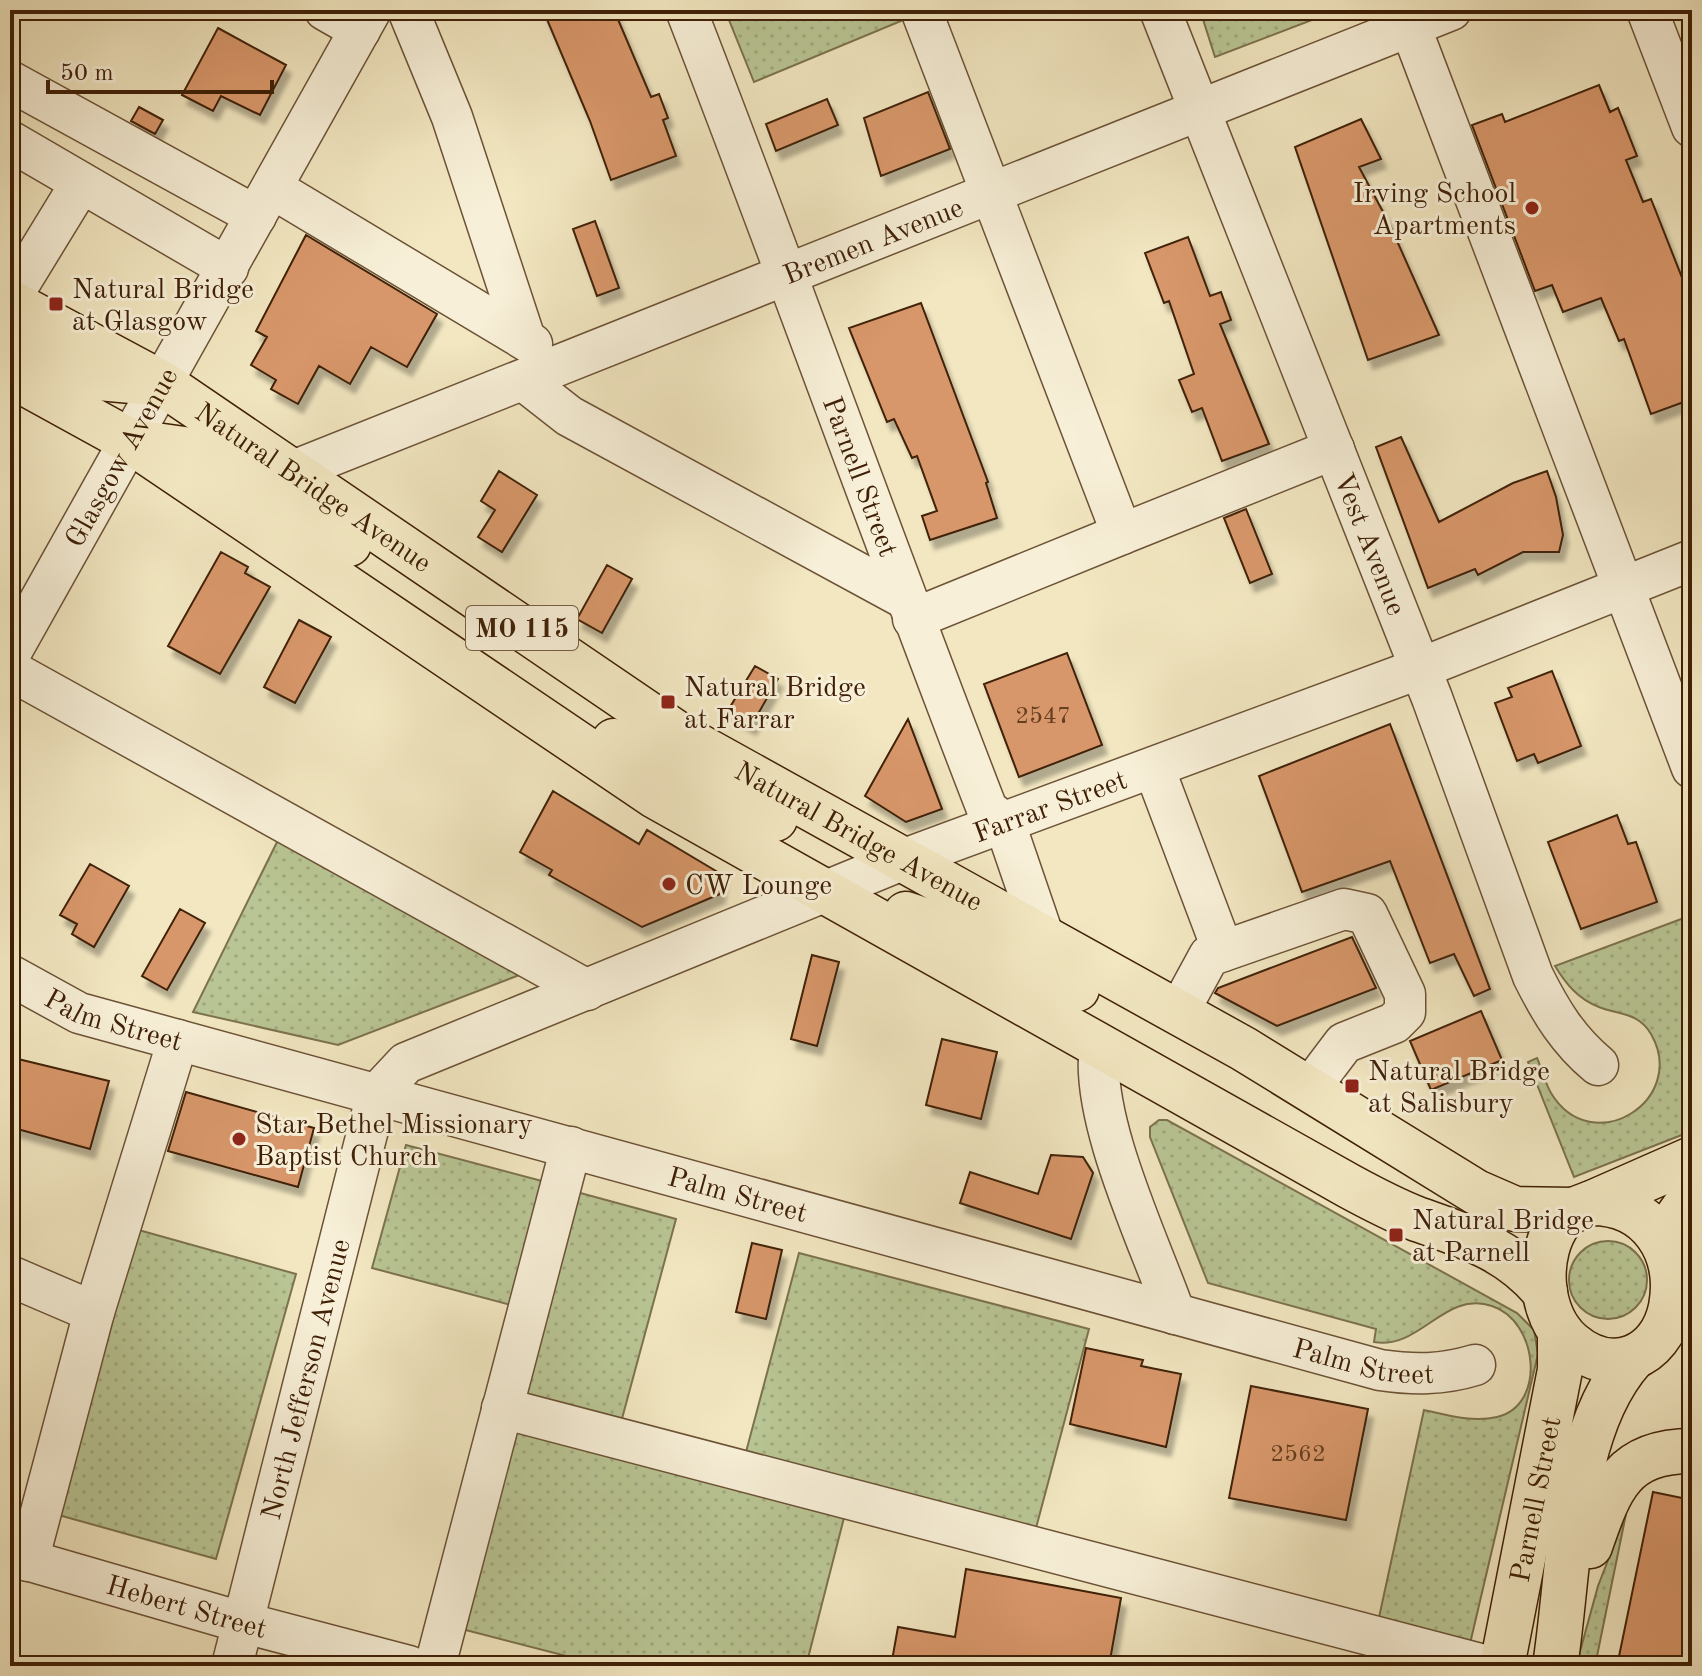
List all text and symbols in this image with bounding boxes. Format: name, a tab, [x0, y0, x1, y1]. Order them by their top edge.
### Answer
scale bar	[48, 44, 272, 94]
text: 50 m	[60, 62, 114, 86]
place label: Irving School Apartments	[1353, 181, 1516, 241]
street label: Bremen Avenue	[780, 195, 968, 291]
marker: Irving School Apartments	[1523, 199, 1541, 217]
place label: Natural Bridge at Glasgow	[72, 277, 254, 337]
marker: Natural Bridge at Glasgow	[47, 295, 65, 313]
street label: Glasgow Avenue	[62, 364, 184, 553]
street label: Parnell Street	[816, 393, 901, 561]
street label: Natural Bridge Avenue	[189, 399, 435, 579]
street label: Vest Avenue	[1328, 470, 1409, 620]
road number: MO 115	[466, 606, 578, 650]
place label: Natural Bridge at Farrar	[684, 675, 866, 735]
marker: Natural Bridge at Farrar	[659, 693, 677, 711]
house number: 2547	[1015, 705, 1071, 729]
street label: Natural Bridge Avenue	[729, 758, 986, 918]
street label: Farrar Street	[970, 767, 1131, 849]
place label: CW Lounge	[685, 873, 832, 901]
marker: CW Lounge	[660, 875, 678, 893]
street label: Palm Street	[39, 986, 185, 1058]
place label: Natural Bridge at Salisbury	[1368, 1059, 1550, 1119]
marker: Natural Bridge at Salisbury	[1343, 1077, 1361, 1095]
place label: Star Bethel Missionary Baptist Church	[255, 1112, 533, 1172]
marker: Star Bethel Missionary Baptist Church	[230, 1130, 248, 1148]
street label: Palm Street	[664, 1164, 810, 1229]
place label: Natural Bridge at Parnell	[1412, 1208, 1594, 1268]
marker: Natural Bridge at Parnell	[1387, 1226, 1405, 1244]
street label: North Jefferson Avenue	[259, 1236, 357, 1523]
street label: Palm Street	[1289, 1336, 1435, 1390]
street label: Parnell Street	[1508, 1414, 1568, 1585]
house number: 2562	[1270, 1443, 1326, 1467]
street label: Hebert Street	[102, 1573, 269, 1645]

